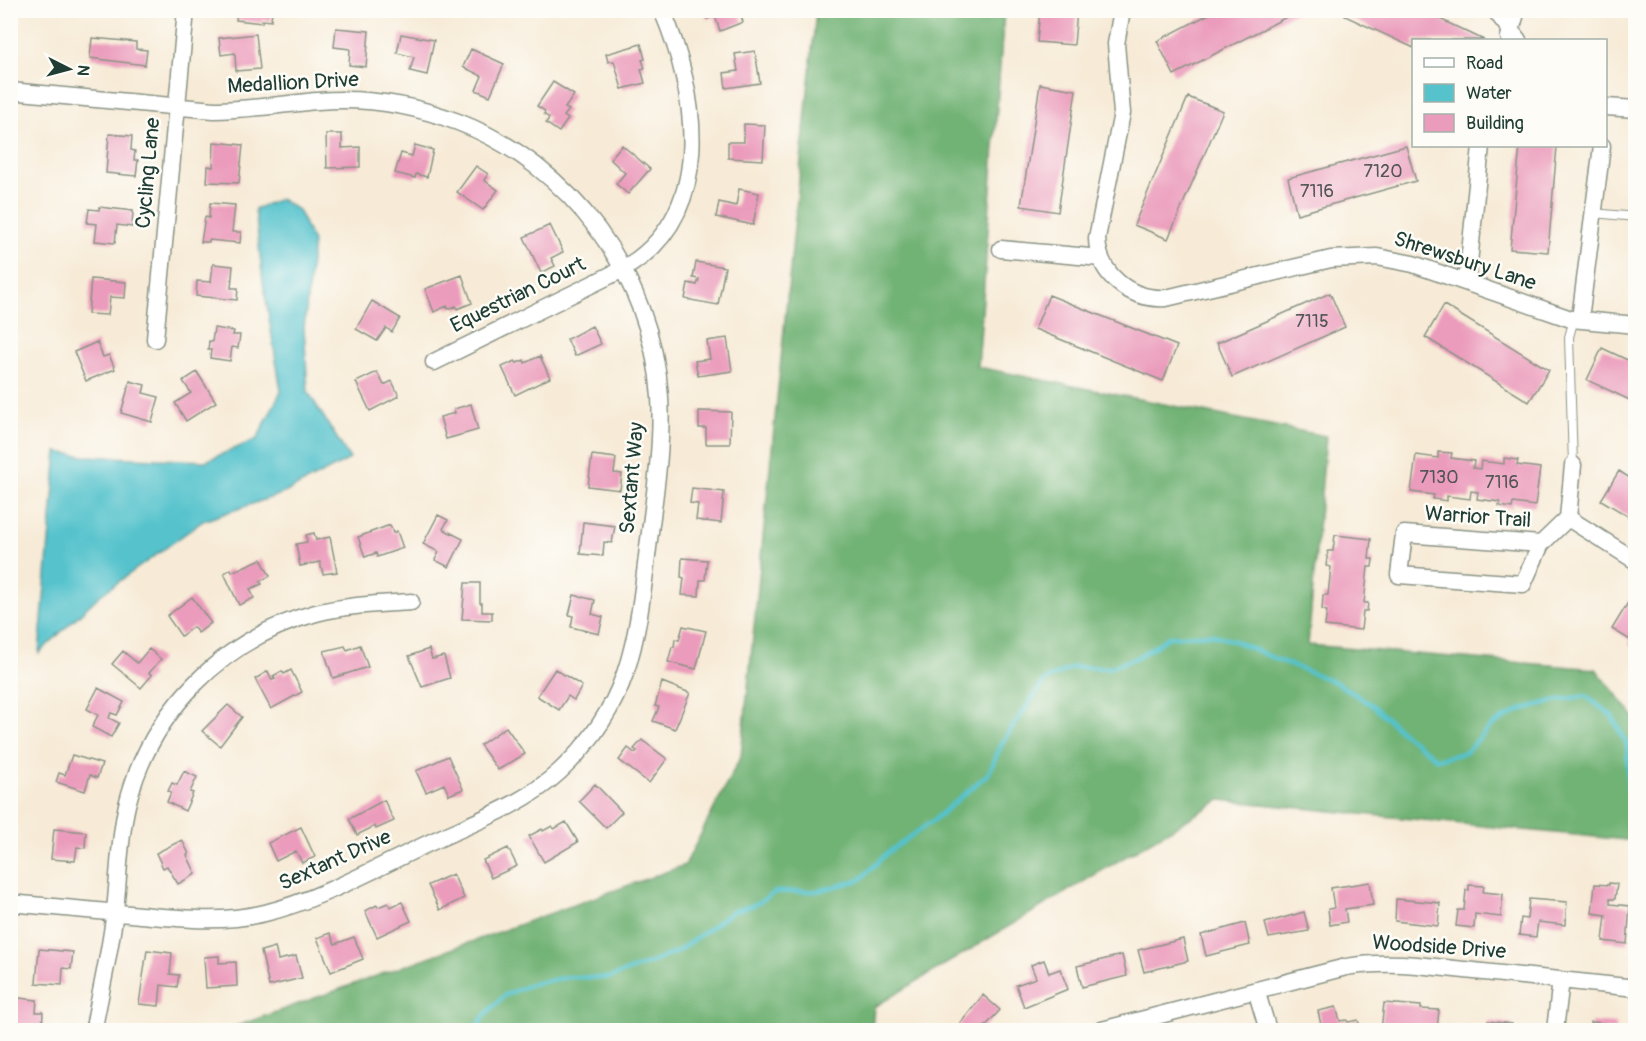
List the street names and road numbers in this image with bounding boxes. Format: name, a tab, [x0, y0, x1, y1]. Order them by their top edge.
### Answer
street label: Medallion Drive	[227, 66, 360, 100]
street label: Cycling Lane	[130, 116, 166, 230]
street label: Shrewsbury Lane	[1390, 225, 1540, 297]
street label: Equestrian Court	[446, 250, 590, 339]
street label: Sextant Way	[614, 421, 650, 535]
street label: Warrior Trail	[1424, 500, 1532, 534]
street label: Sextant Drive	[275, 823, 396, 897]
street label: Woodside Drive	[1371, 929, 1508, 965]

